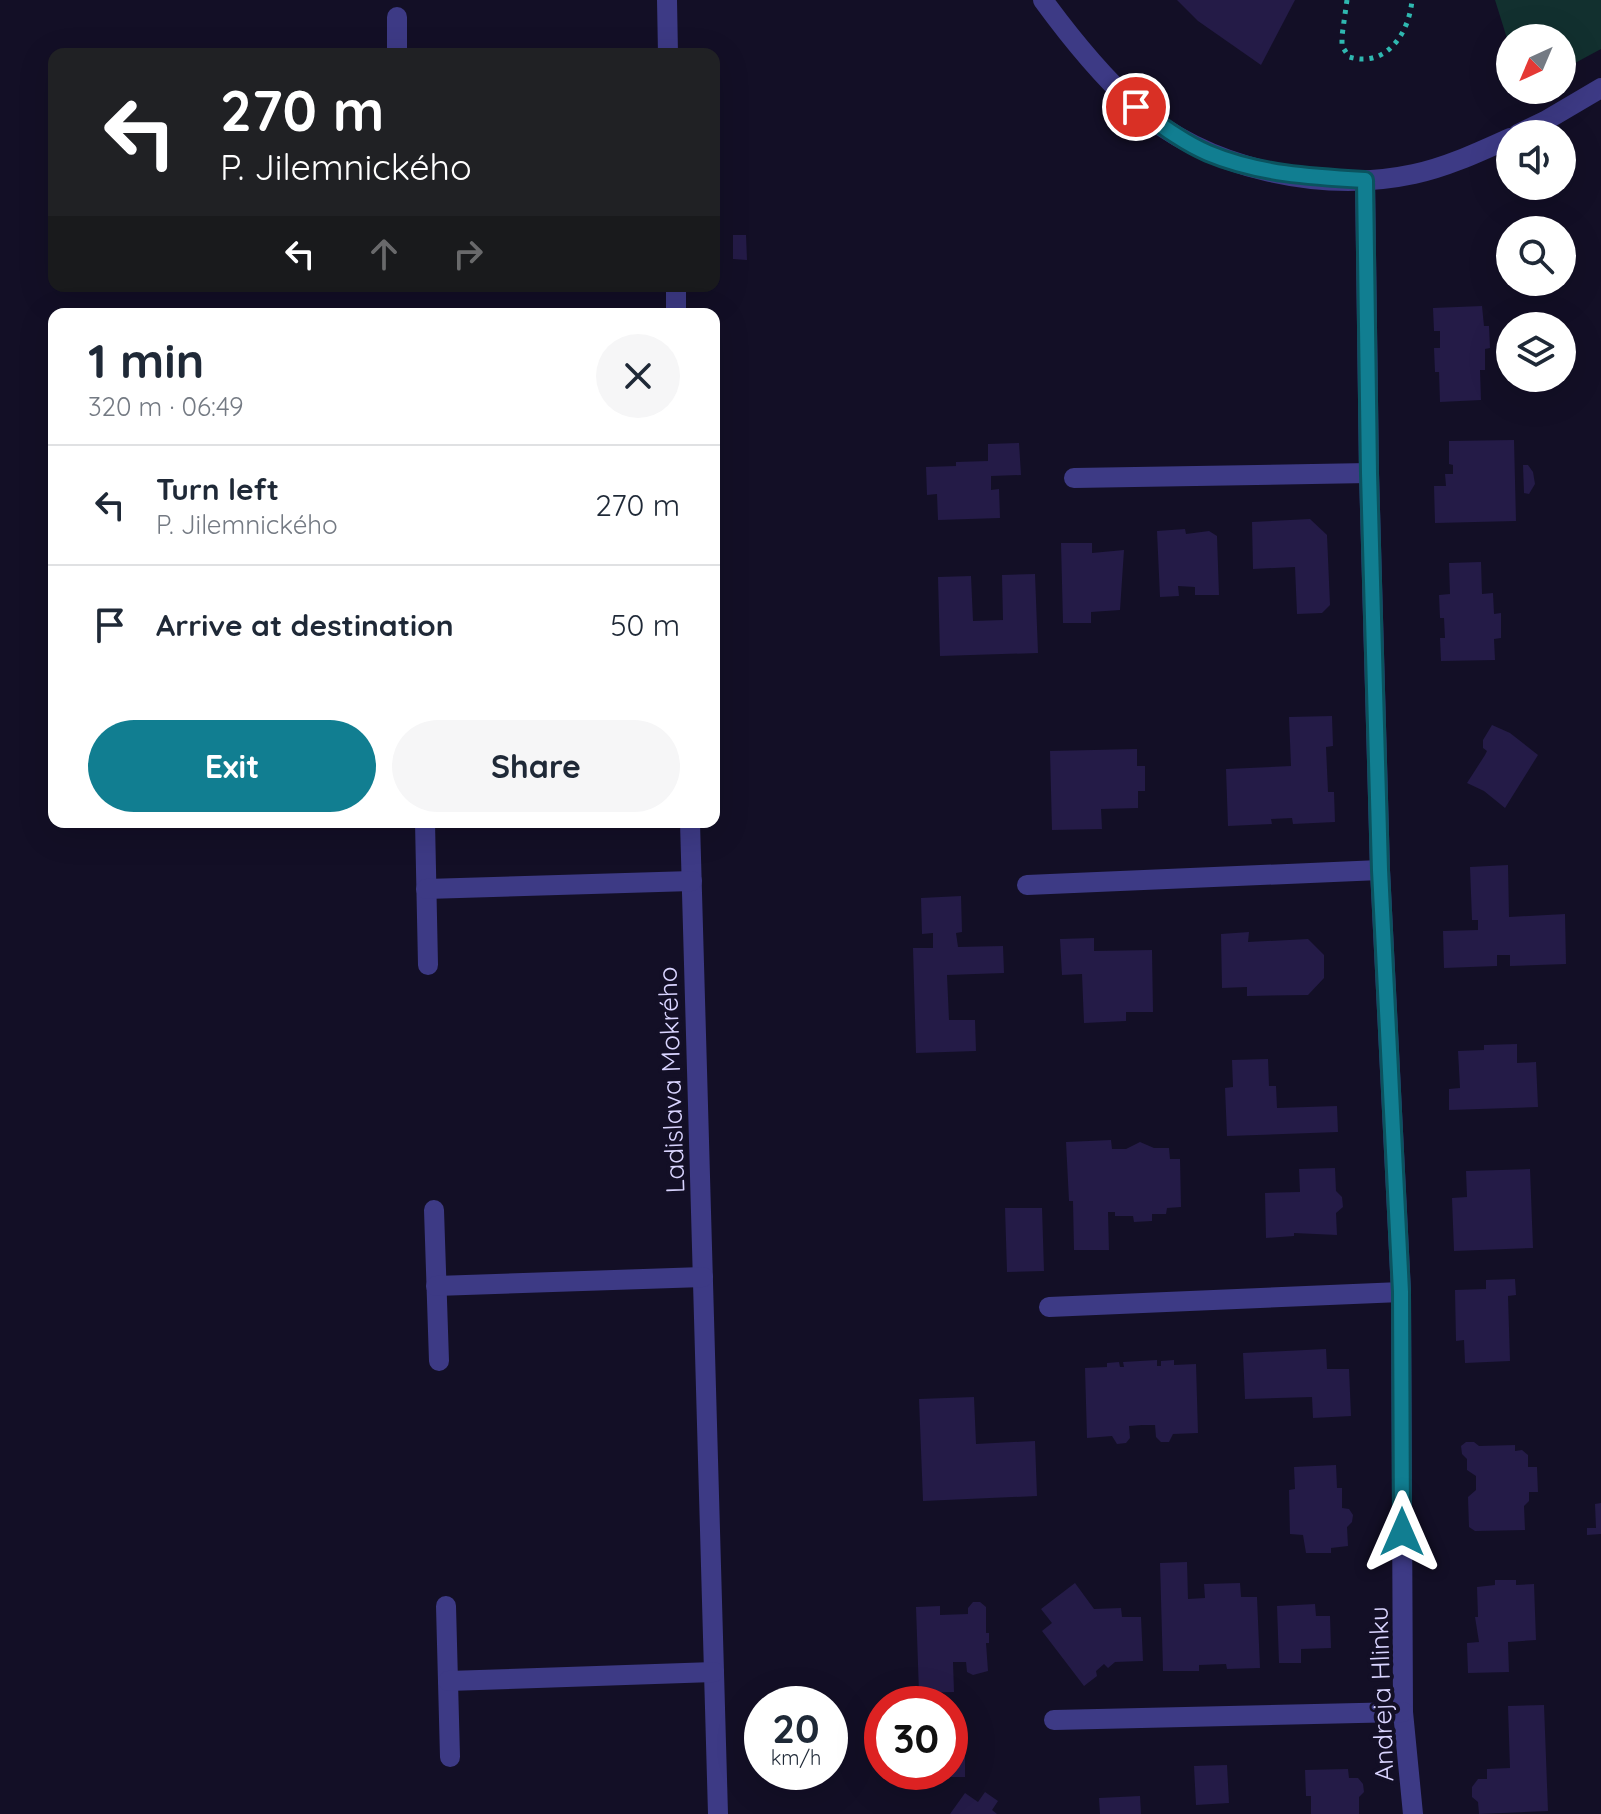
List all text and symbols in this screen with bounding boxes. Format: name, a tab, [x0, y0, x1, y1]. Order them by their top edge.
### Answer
north arrow	[1496, 24, 1576, 104]
map controls	[1496, 24, 1576, 392]
pin	[1102, 73, 1170, 141]
text: 270 m	[220, 75, 384, 145]
icon: left	[88, 80, 192, 184]
icon: arrive	[1114, 85, 1158, 129]
button: sound	[1496, 120, 1576, 200]
text: P. Jilemnického	[220, 144, 472, 189]
button: search	[1496, 216, 1576, 296]
icon: left	[278, 232, 322, 276]
icon: ahead	[362, 232, 406, 276]
icon: right	[446, 232, 490, 276]
button: layers	[1496, 312, 1576, 392]
text: 1 min	[88, 330, 204, 390]
button: close	[596, 334, 680, 418]
text: 320 m · 06:49	[88, 390, 244, 423]
text: Turn left	[156, 470, 279, 508]
icon: left	[88, 483, 132, 527]
text: 270 m	[595, 486, 680, 524]
text: P. Jilemnického	[156, 508, 338, 541]
icon: arrive	[88, 603, 132, 647]
text: Arrive at destination	[156, 606, 454, 644]
text: 50 m	[610, 606, 680, 644]
button: Exit	[88, 720, 376, 812]
button: Share	[392, 720, 680, 812]
street label: Ladislava Mokrého	[651, 966, 691, 1194]
position arrow	[1360, 1490, 1444, 1574]
street label: Andreja Hlinku	[1361, 1606, 1401, 1782]
speed limit sign: 30	[864, 1686, 968, 1790]
text: 20	[772, 1703, 820, 1753]
text: km/h	[771, 1745, 821, 1770]

